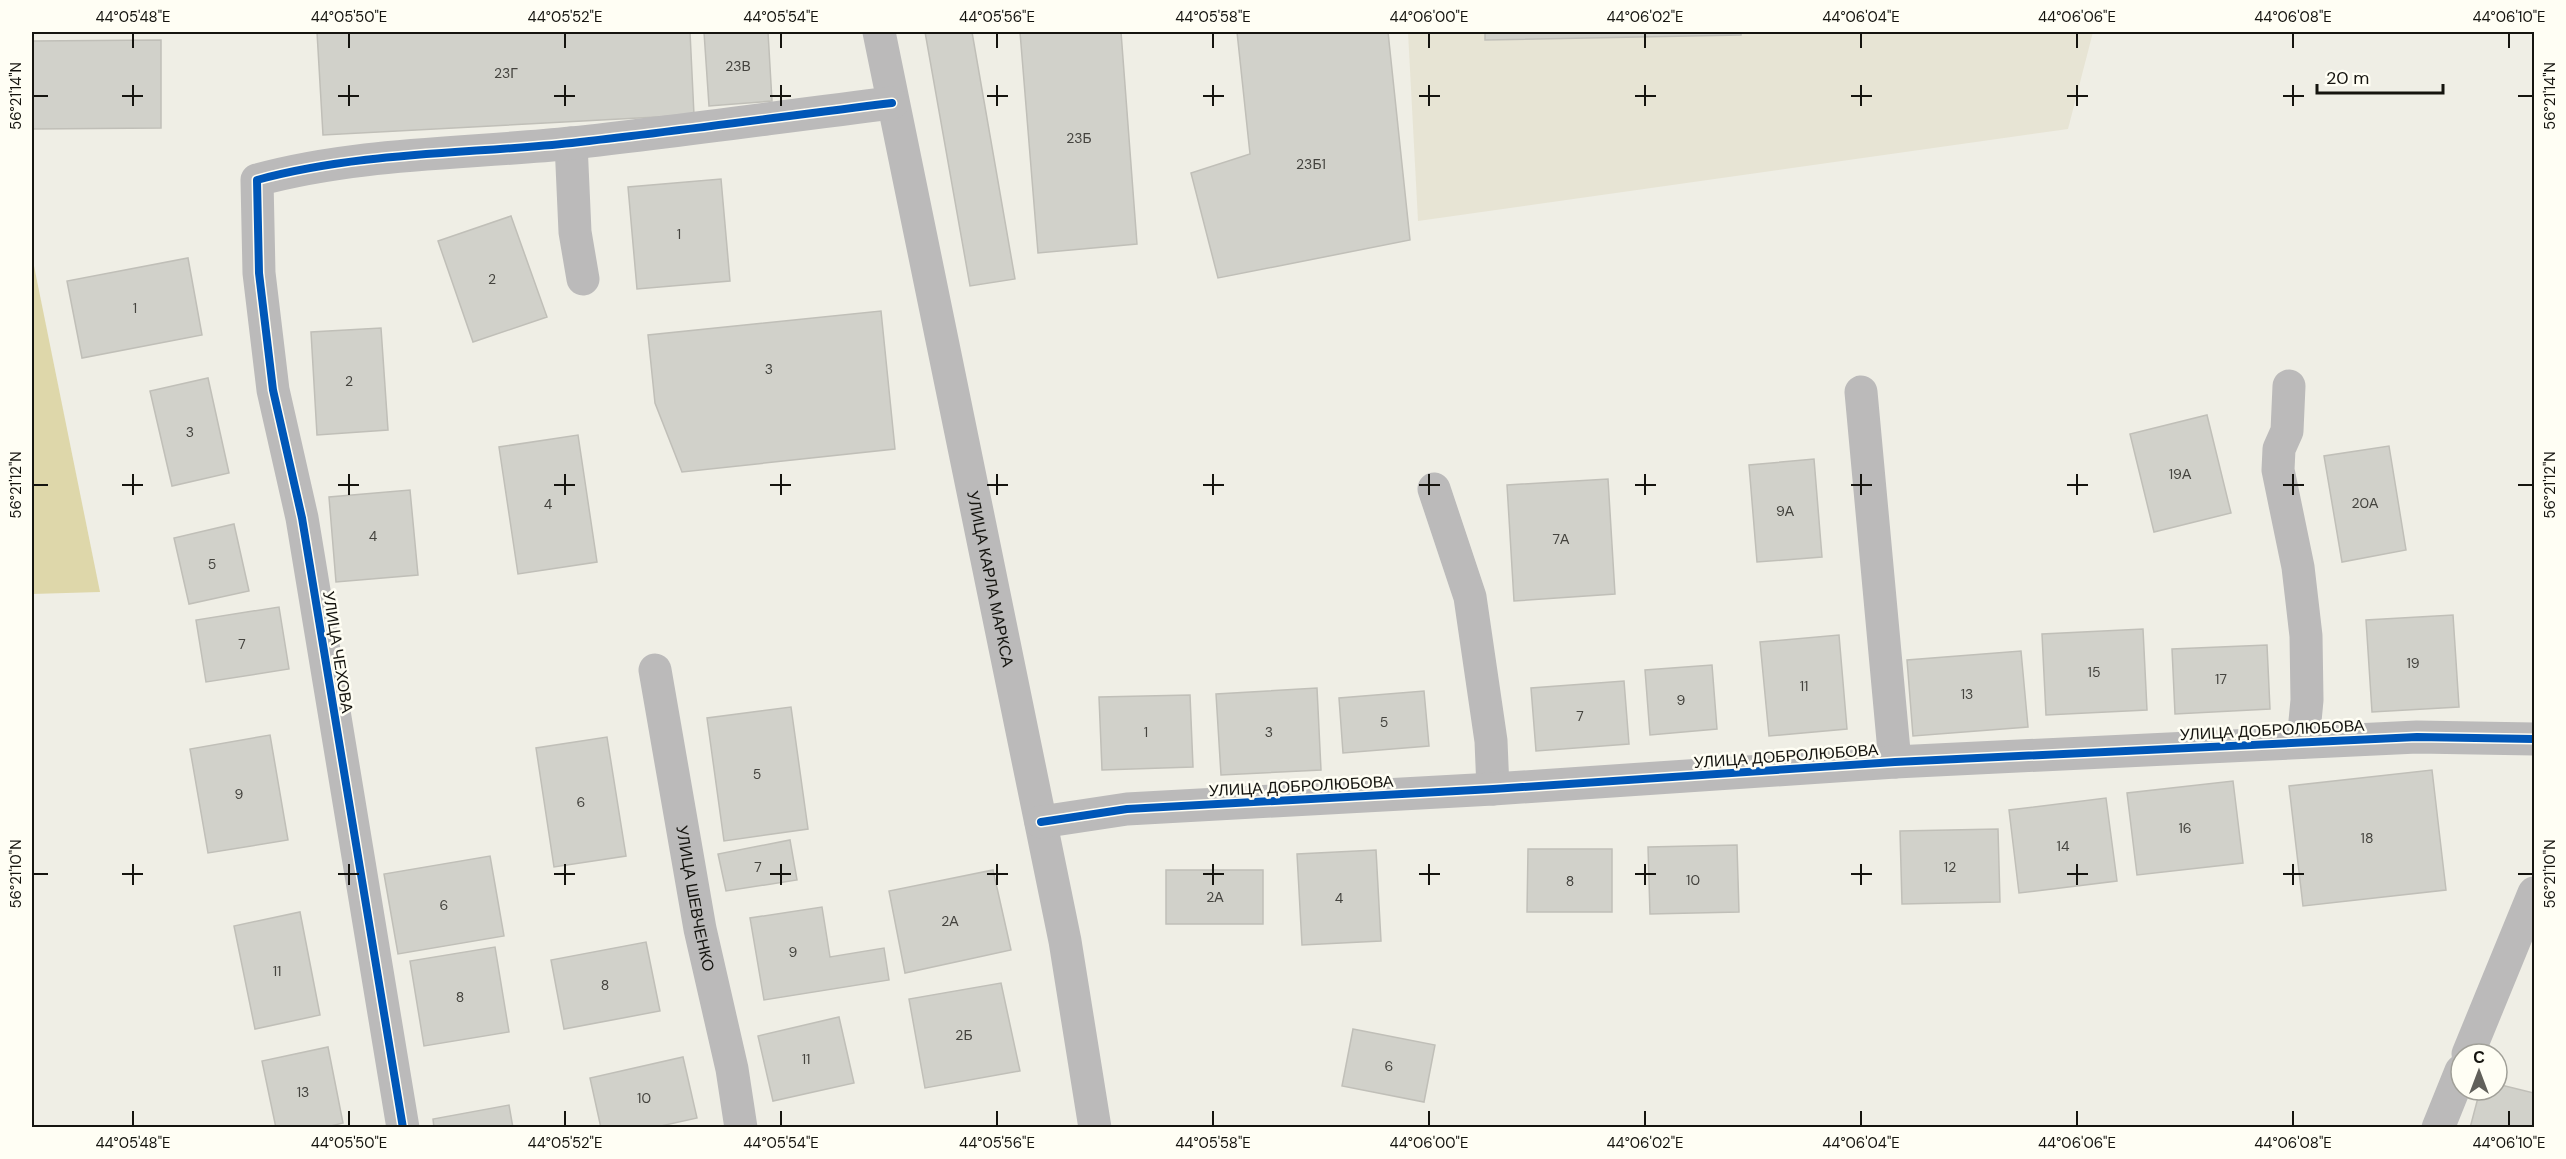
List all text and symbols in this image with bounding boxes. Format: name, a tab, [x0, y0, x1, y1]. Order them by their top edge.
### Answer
text: 44°05'48"E	[95, 7, 171, 27]
text: 44°05'50"E	[311, 7, 387, 27]
text: 44°05'52"E	[528, 7, 602, 27]
text: 44°05'54"E	[743, 7, 819, 27]
text: 44°05'56"E	[959, 7, 1035, 27]
text: 44°05'58"E	[1175, 7, 1251, 27]
text: 44°06'00"E	[1390, 7, 1468, 27]
text: 44°06'02"E	[1606, 7, 1684, 27]
text: 44°06'04"E	[1822, 7, 1900, 27]
text: 44°06'06"E	[2038, 7, 2116, 27]
text: 44°06'08"E	[2254, 7, 2332, 27]
text: 44°06'10"E	[2472, 7, 2546, 27]
house number: 23В	[725, 57, 751, 75]
scale bar	[2317, 57, 2443, 95]
text: 56°21'14"N	[6, 62, 26, 130]
text: 56°21'14"N	[2540, 62, 2560, 130]
house number: 23Г	[494, 64, 518, 82]
text: 20 m	[2326, 66, 2369, 90]
house number: 23Б	[1066, 129, 1092, 147]
house number: 23Б1	[1296, 155, 1326, 173]
house number: 1	[677, 225, 681, 243]
house number: 2	[488, 270, 496, 288]
house number: 1	[133, 299, 137, 317]
house number: 3	[765, 360, 773, 378]
house number: 2	[345, 372, 353, 390]
house number: 3	[186, 423, 194, 441]
text: 56°21'12"N	[6, 451, 26, 519]
text: 56°21'12"N	[2540, 451, 2560, 519]
house number: 19А	[2169, 465, 2192, 483]
street label: УЛИЦА КАРЛА МАРКСА	[963, 489, 1019, 669]
house number: 20А	[2352, 494, 2379, 512]
house number: 4	[544, 495, 553, 513]
house number: 9А	[1776, 502, 1795, 520]
house number: 4	[369, 527, 378, 545]
house number: 7А	[1553, 530, 1570, 548]
house number: 5	[208, 555, 216, 573]
street label: УЛИЦА ЧЕХОВА	[318, 590, 358, 715]
house number: 7	[238, 635, 246, 653]
house number: 19	[2406, 654, 2420, 672]
house number: 15	[2088, 663, 2100, 681]
house number: 17	[2215, 670, 2227, 688]
house number: 11	[1800, 677, 1808, 695]
house number: 13	[1961, 685, 1973, 703]
house number: 9	[1677, 691, 1686, 709]
house number: 7	[1576, 707, 1584, 725]
house number: 5	[1380, 713, 1388, 731]
street label: УЛИЦА ДОБРОЛЮБОВА	[2179, 715, 2365, 745]
house number: 1	[1144, 723, 1148, 741]
house number: 3	[1265, 723, 1273, 741]
street label: УЛИЦА ДОБРОЛЮБОВА	[1693, 739, 1879, 773]
house number: 5	[753, 765, 761, 783]
street label: УЛИЦА ДОБРОЛЮБОВА	[1208, 771, 1394, 801]
house number: 9	[235, 785, 244, 803]
house number: 6	[577, 793, 585, 811]
house number: 16	[2178, 819, 2192, 837]
street label: УЛИЦА ШЕВЧЕНКО	[672, 824, 720, 973]
house number: 18	[2361, 829, 2373, 847]
house number: 14	[2057, 837, 2070, 855]
text: 56°21'10"N	[6, 839, 26, 909]
text: 56°21'10"N	[2540, 839, 2560, 909]
house number: 7	[754, 858, 762, 876]
house number: 12	[1944, 858, 1956, 876]
house number: 10	[1686, 871, 1700, 889]
house number: 8	[1566, 872, 1574, 890]
house number: 2А	[1206, 888, 1224, 906]
house number: 4	[1335, 889, 1344, 907]
house number: 6	[440, 896, 448, 914]
house number: 2А	[941, 912, 959, 930]
house number: 9	[789, 943, 798, 961]
house number: 11	[273, 962, 281, 980]
house number: 8	[601, 976, 609, 994]
house number: 8	[456, 988, 464, 1006]
house number: 2Б	[955, 1026, 973, 1044]
north arrow	[2449, 1042, 2509, 1102]
text: С	[2473, 1047, 2485, 1068]
house number: 11	[802, 1050, 810, 1068]
house number: 6	[1385, 1057, 1393, 1075]
house number: 13	[297, 1083, 309, 1101]
house number: 10	[637, 1089, 651, 1107]
text: 44°05'48"E	[95, 1133, 171, 1153]
text: 44°05'50"E	[311, 1133, 387, 1153]
text: 44°05'52"E	[528, 1133, 602, 1153]
text: 44°05'54"E	[743, 1133, 819, 1153]
text: 44°05'56"E	[959, 1133, 1035, 1153]
text: 44°05'58"E	[1175, 1133, 1251, 1153]
text: 44°06'00"E	[1390, 1133, 1468, 1153]
text: 44°06'02"E	[1606, 1133, 1684, 1153]
text: 44°06'04"E	[1822, 1133, 1900, 1153]
text: 44°06'06"E	[2038, 1133, 2116, 1153]
text: 44°06'08"E	[2254, 1133, 2332, 1153]
text: 44°06'10"E	[2472, 1133, 2546, 1153]

